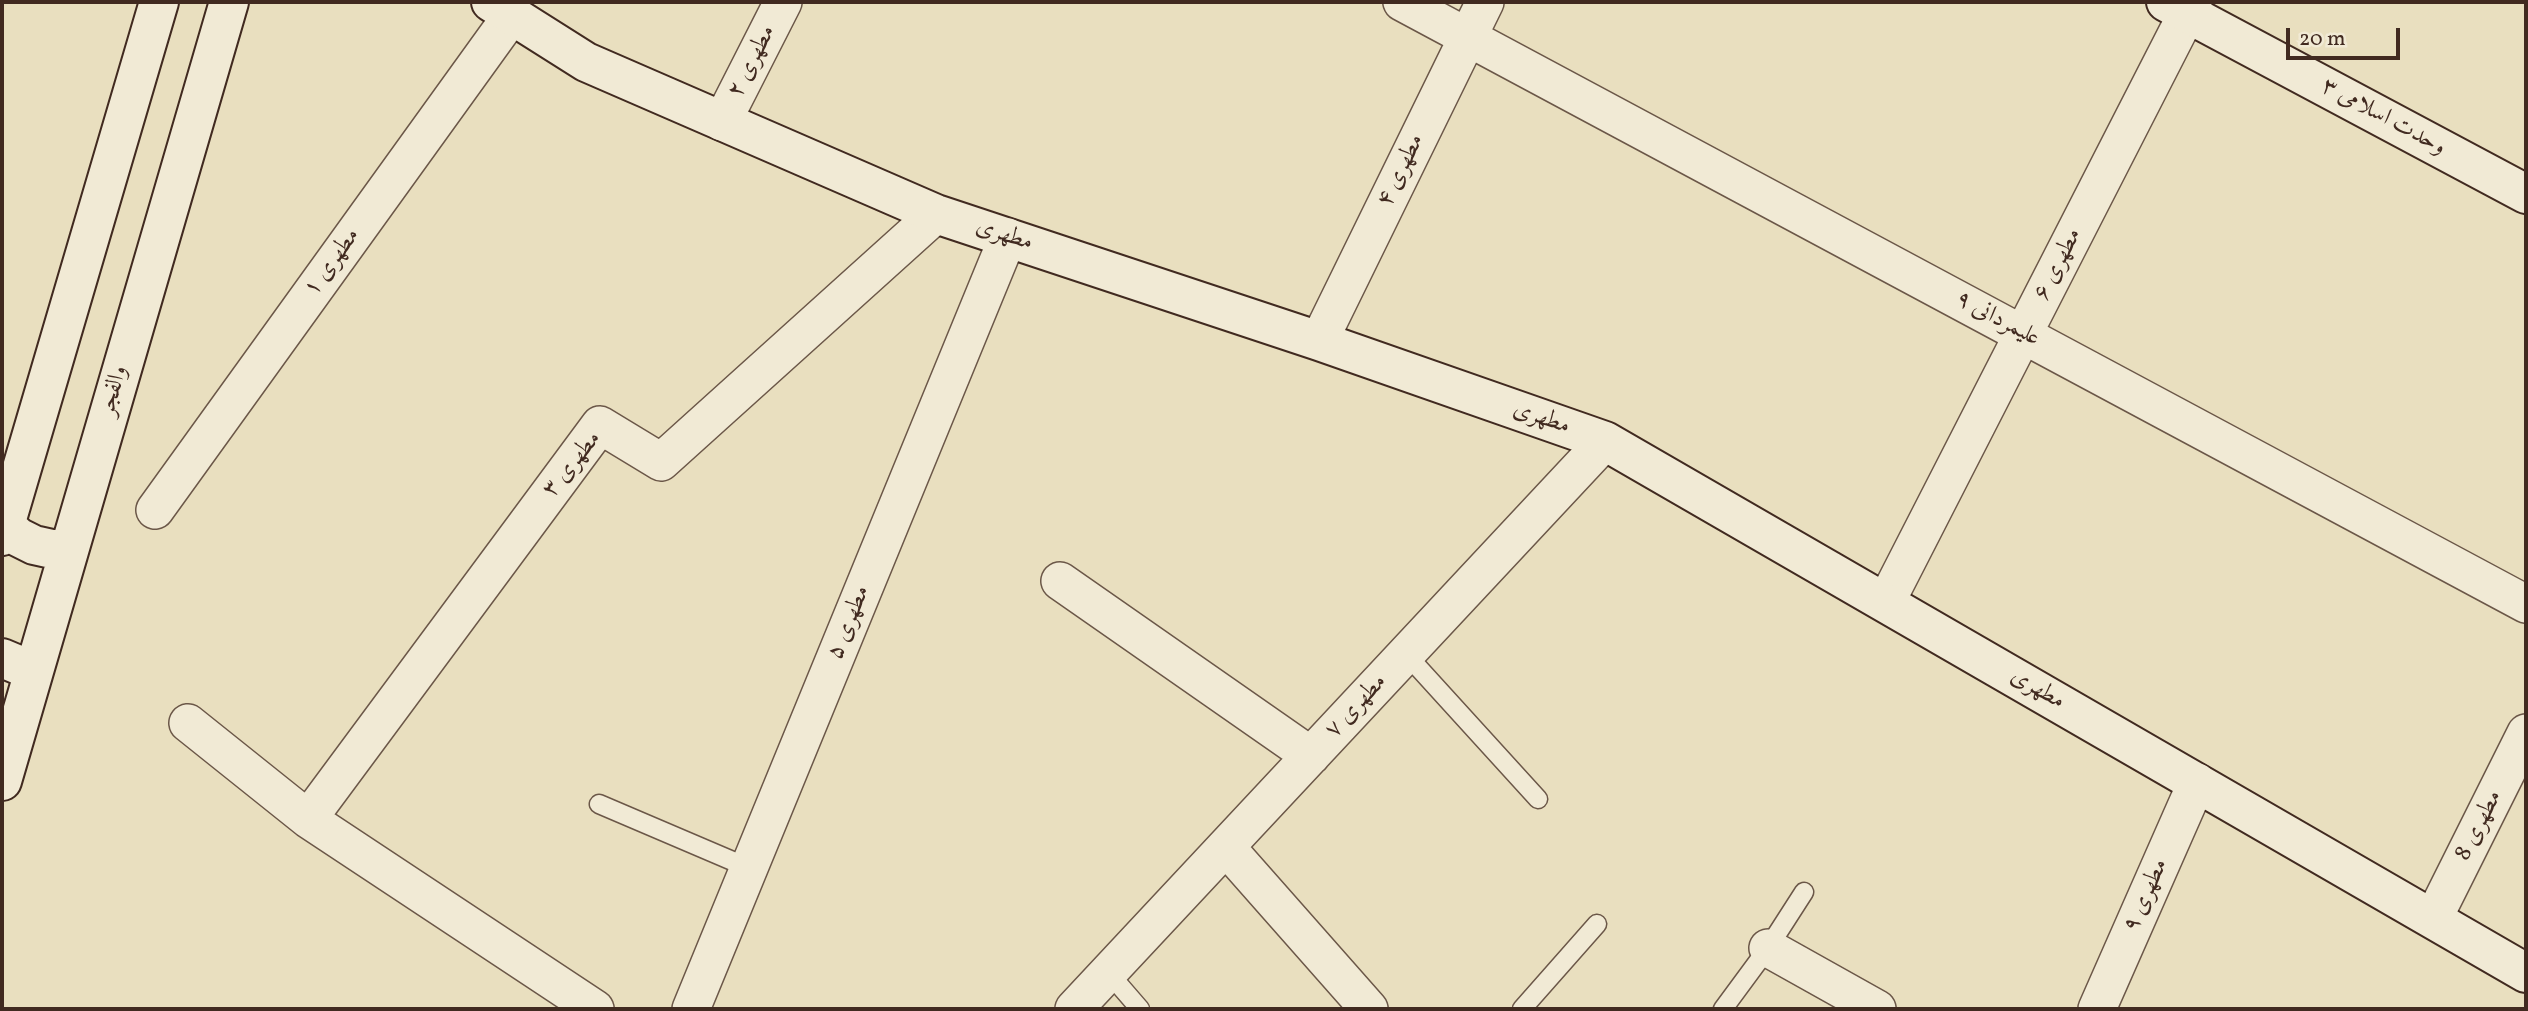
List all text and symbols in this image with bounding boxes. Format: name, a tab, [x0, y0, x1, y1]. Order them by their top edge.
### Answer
scale bar	[2290, 14, 2404, 58]
street label: مطهری ۲	[723, 21, 783, 103]
text: 20 m	[2299, 25, 2345, 54]
street label: وحدت اسلامی ۳	[2316, 73, 2450, 163]
street label: مطهری ۴	[1372, 130, 1432, 212]
street label: مطهری	[972, 213, 1036, 259]
street label: مطهری ۱	[299, 223, 367, 303]
street label: مطهری ۶	[2029, 224, 2089, 306]
street label: علیمردانی ۹	[1950, 286, 2044, 354]
street label: والفجر	[94, 363, 136, 419]
street label: مطهری	[1509, 396, 1573, 442]
street label: مطهری ۳	[537, 426, 609, 504]
street label: مطهری ۵	[822, 582, 878, 664]
street label: مطهری	[2004, 663, 2070, 717]
street label: مطهری ۷	[1320, 669, 1394, 745]
street label: مطهری 8	[2450, 786, 2510, 866]
street label: مطهری ۹	[2118, 855, 2176, 937]

